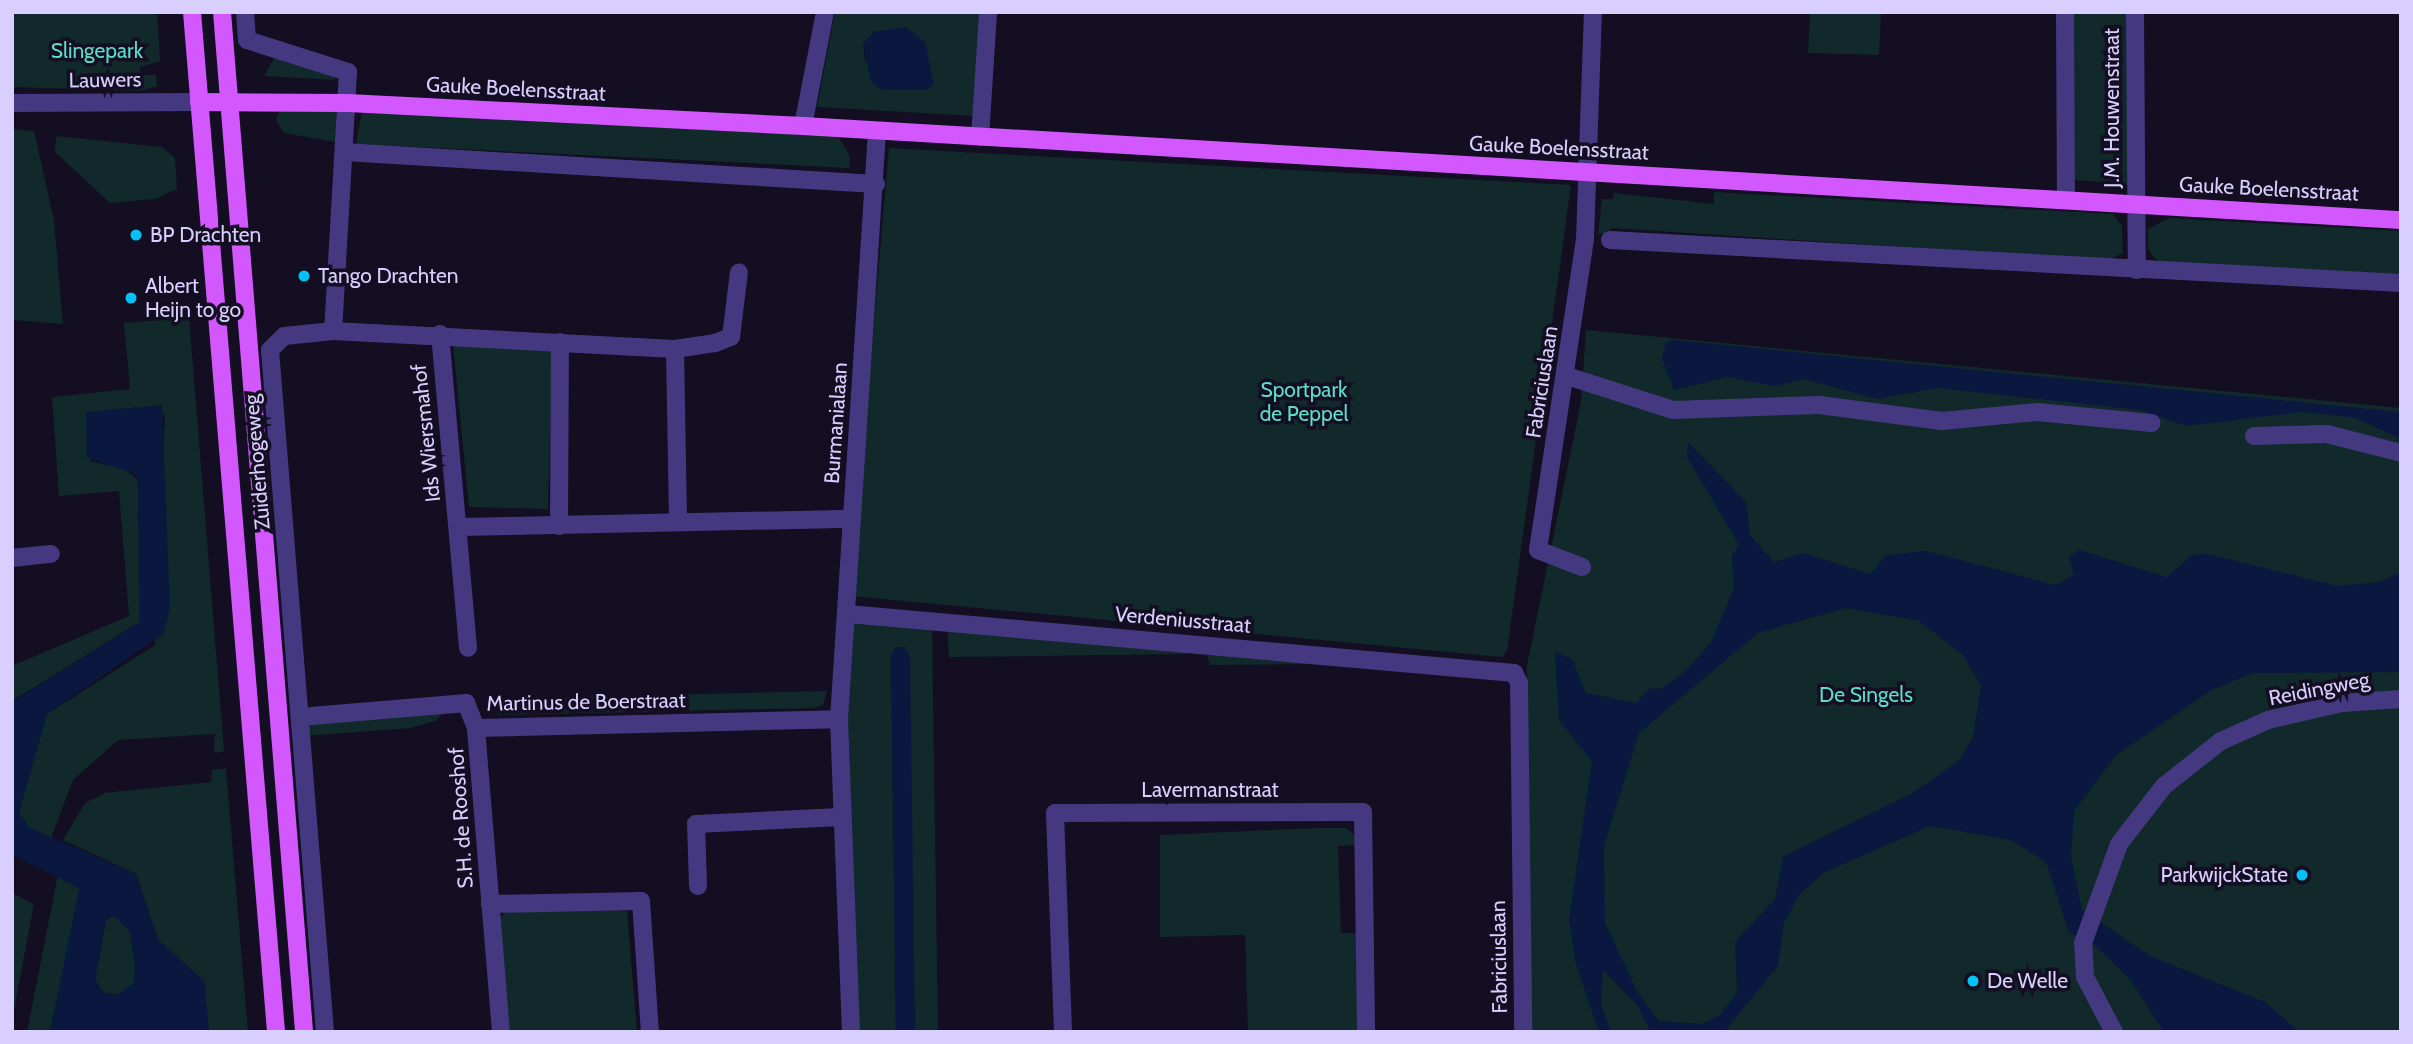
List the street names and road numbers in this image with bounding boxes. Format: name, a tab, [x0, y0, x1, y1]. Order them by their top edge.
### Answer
street label: J.M. Houwenstraat	[2099, 28, 2125, 188]
street label: Lauwers	[68, 67, 142, 93]
street label: Gauke Boelensstraat	[426, 72, 606, 106]
street label: Gauke Boelensstraat	[1469, 131, 1649, 165]
street label: Gauke Boelensstraat	[2179, 172, 2359, 206]
street label: Fabriciuslaan	[1521, 324, 1563, 440]
street label: Burmanialaan	[819, 361, 853, 485]
street label: Ids Wiersmahof	[406, 363, 446, 503]
street label: Zuiderhogeweg	[239, 393, 275, 531]
street label: Verdeniusstraat	[1114, 602, 1252, 638]
street label: Reidingweg	[2266, 667, 2372, 711]
street label: Martinus de Boerstraat	[486, 688, 686, 716]
street label: S.H. de Rooshof	[443, 747, 479, 889]
street label: Lavermanstraat	[1141, 777, 1279, 803]
street label: Fabriciuslaan	[1485, 900, 1513, 1014]

